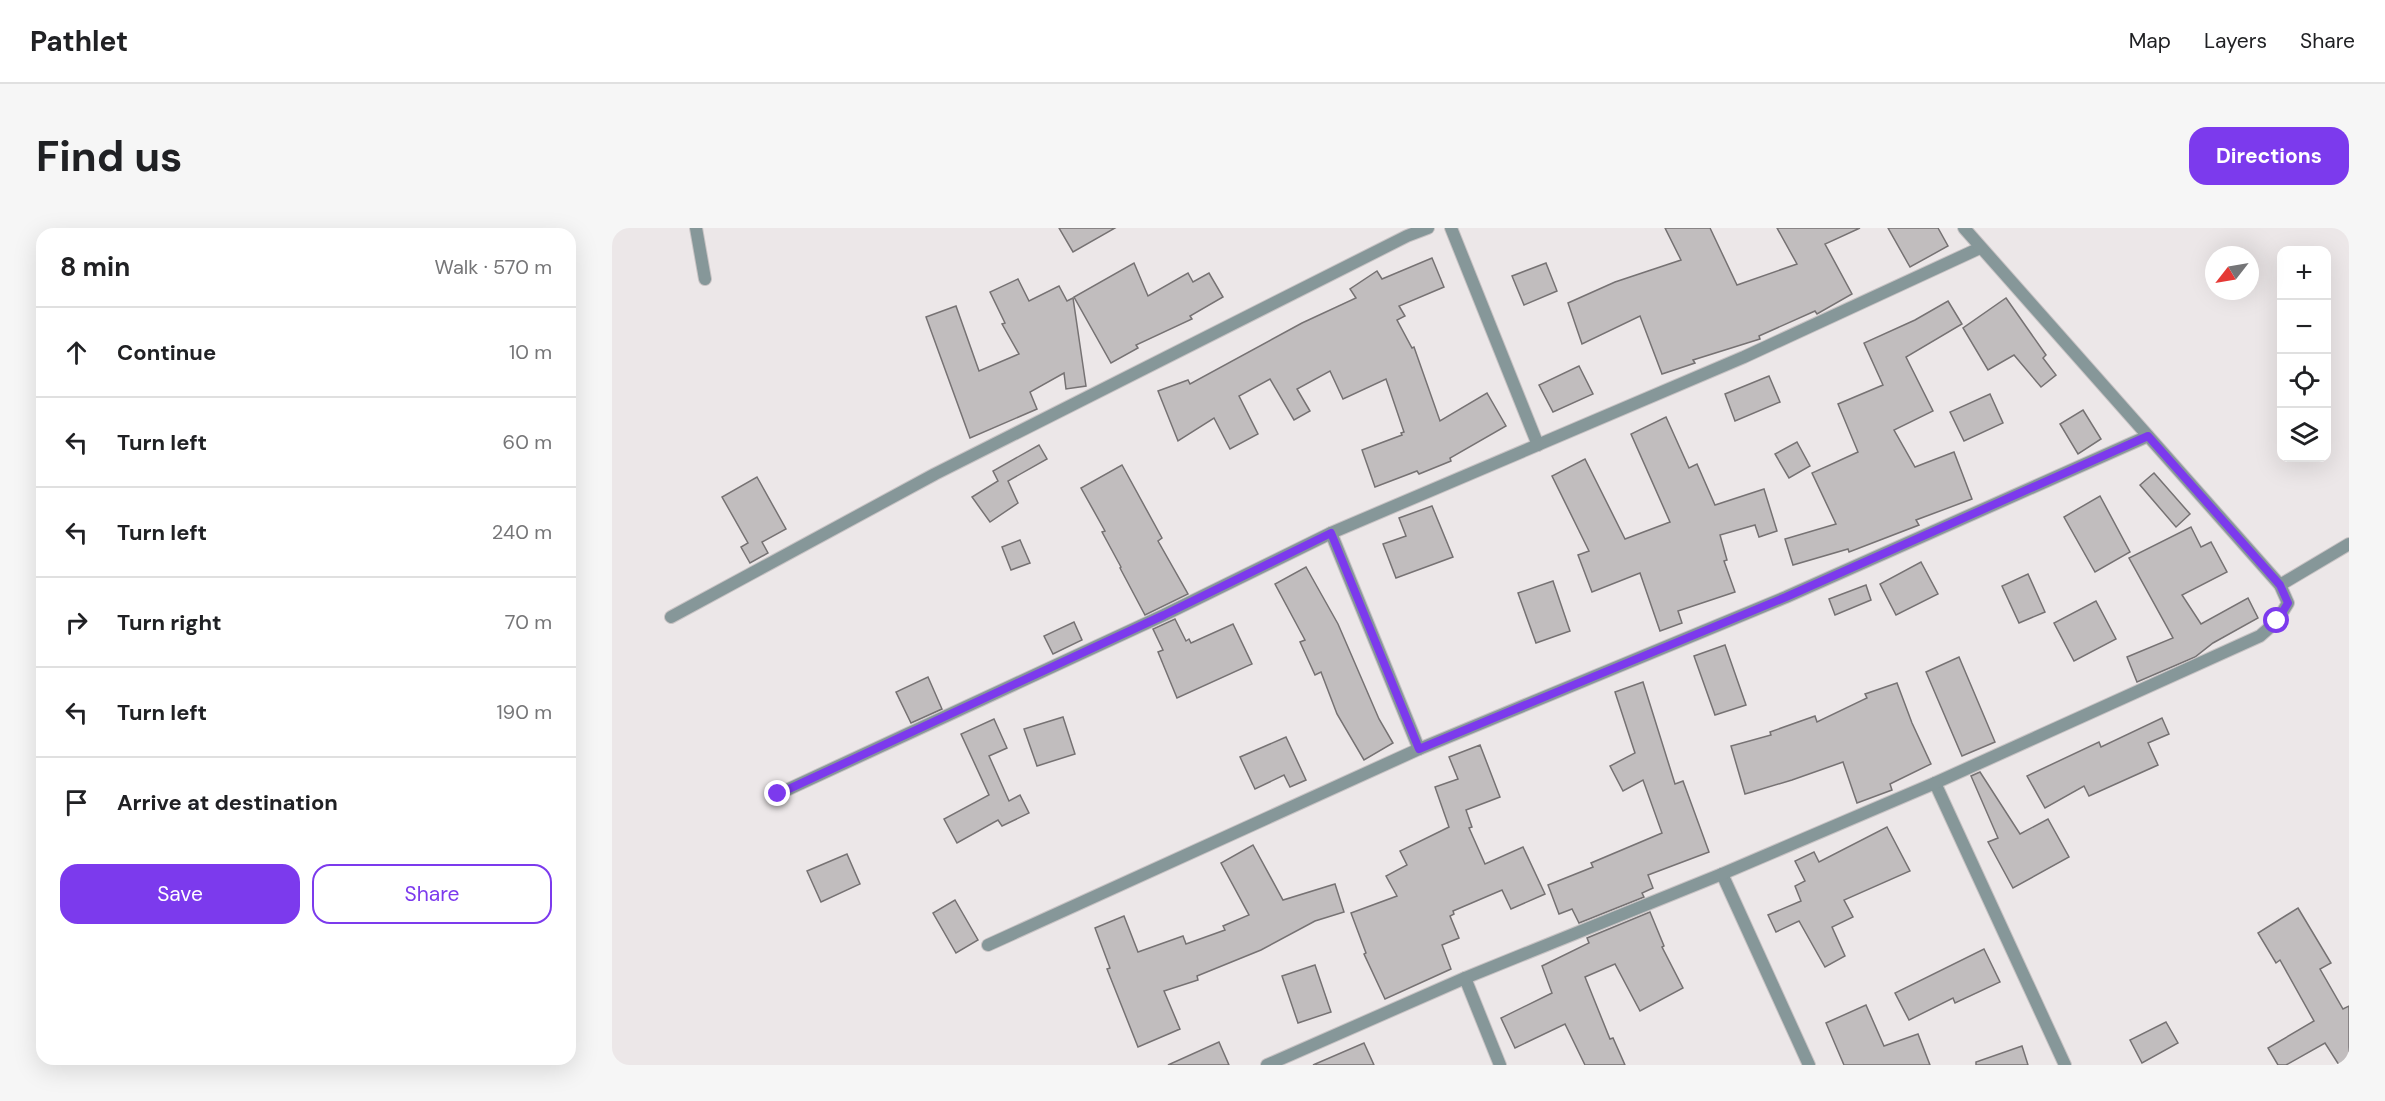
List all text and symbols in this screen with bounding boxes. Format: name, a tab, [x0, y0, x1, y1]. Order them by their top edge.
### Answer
text: Pathlet	[30, 23, 128, 60]
text: Map	[2129, 27, 2171, 55]
text: Layers	[2204, 27, 2267, 55]
text: Share	[2300, 27, 2355, 55]
button: Directions	[2189, 127, 2349, 185]
text: Find us	[36, 129, 182, 184]
north arrow	[2205, 246, 2259, 300]
map controls	[2277, 246, 2331, 462]
button: +	[2277, 246, 2331, 300]
text: 8 min	[60, 250, 130, 284]
text: Walk · 570 m	[435, 254, 552, 280]
button: −	[2277, 300, 2331, 354]
icon: ahead	[60, 336, 93, 369]
text: Continue	[117, 338, 216, 367]
text: 10 m	[509, 339, 552, 365]
button: locate	[2277, 354, 2331, 408]
button: layers	[2277, 408, 2331, 462]
icon: left	[60, 426, 93, 459]
text: Turn left	[117, 428, 207, 457]
text: 60 m	[503, 429, 552, 455]
icon: left	[60, 516, 93, 549]
text: Turn left	[117, 518, 207, 547]
text: 240 m	[492, 519, 552, 545]
icon: right	[60, 606, 93, 639]
route start	[2263, 607, 2289, 633]
text: Turn right	[117, 608, 222, 637]
text: 70 m	[505, 609, 552, 635]
icon: left	[60, 696, 93, 729]
text: Turn left	[117, 698, 207, 727]
text: 190 m	[496, 699, 552, 725]
route end	[764, 780, 790, 806]
icon: arrive	[60, 786, 93, 819]
text: Arrive at destination	[117, 788, 338, 817]
button: Save	[60, 864, 300, 924]
button: Share	[312, 864, 552, 924]

